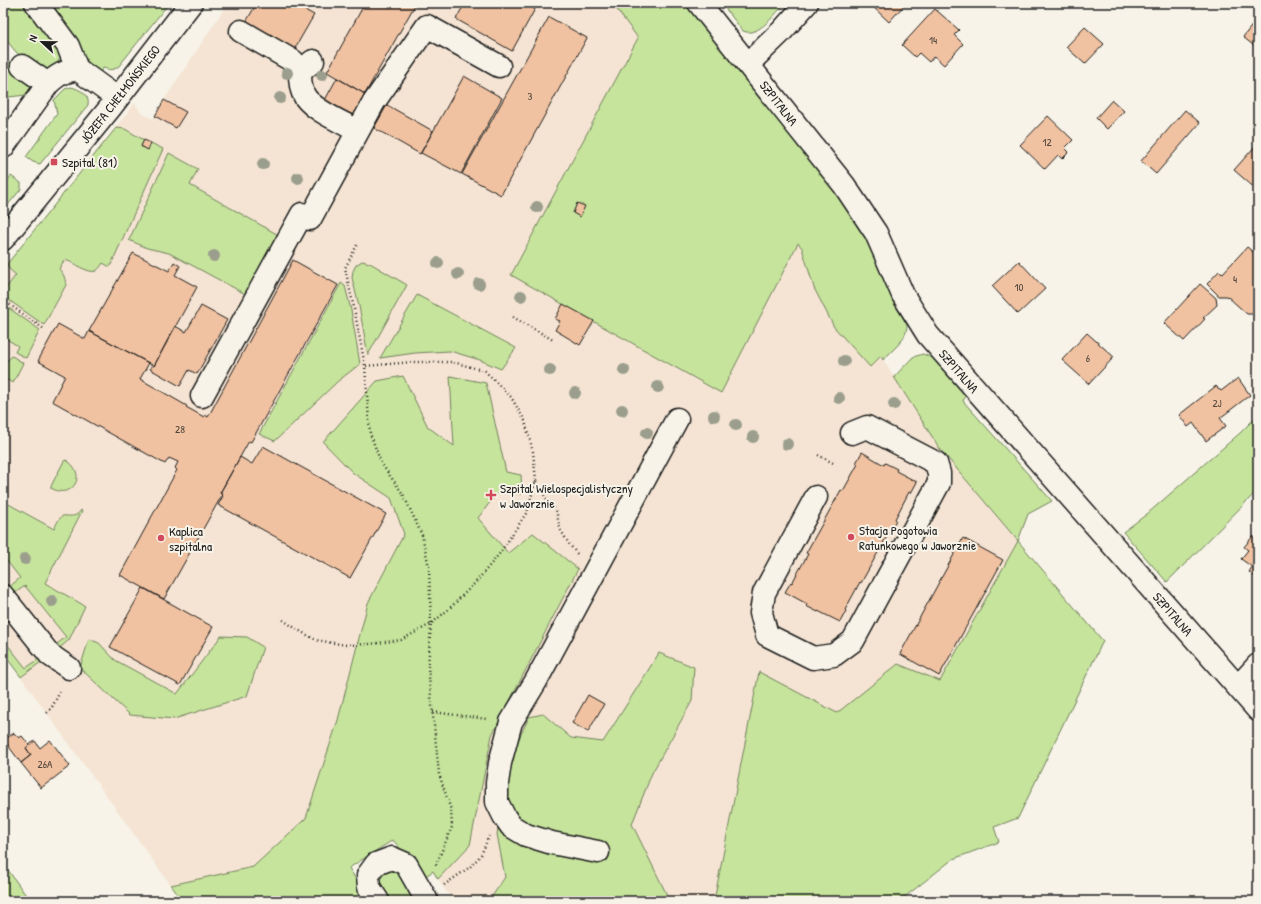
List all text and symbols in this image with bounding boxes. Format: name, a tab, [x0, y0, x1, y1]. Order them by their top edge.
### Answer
north arrow	[22, 22, 62, 62]
text: N	[25, 33, 40, 44]
house number: 14	[929, 33, 937, 47]
street label: JÓZEFA CHEŁMOŃSKIEGO	[76, 41, 164, 147]
street label: SZPITALNA	[756, 77, 803, 130]
house number: 3	[528, 89, 533, 103]
house number: 12	[1042, 135, 1052, 149]
place label: Szpital (81)	[62, 153, 117, 171]
marker: Szpital (81)	[49, 157, 59, 167]
house number: 4	[1233, 272, 1237, 286]
house number: 10	[1015, 280, 1024, 294]
street label: SZPITALNA	[935, 345, 983, 397]
house number: 6	[1086, 351, 1091, 365]
house number: 2J	[1212, 396, 1222, 410]
house number: 28	[175, 422, 185, 436]
place label: Szpital Wielospecjalistyczny w Jaworznie	[500, 479, 634, 512]
marker: Szpital Wielospecjalistyczny w Jaworznie	[485, 489, 497, 501]
place label: Stacja Pogotowia Ratunkowego w Jaworznie	[859, 521, 976, 554]
place label: Kaplica szpitalna	[169, 522, 212, 555]
marker: Stacja Pogotowia Ratunkowego w Jaworznie	[846, 532, 856, 542]
marker: Kaplica szpitalna	[156, 533, 166, 543]
street label: SZPITALNA	[1149, 588, 1197, 640]
house number: 26A	[38, 757, 53, 771]

